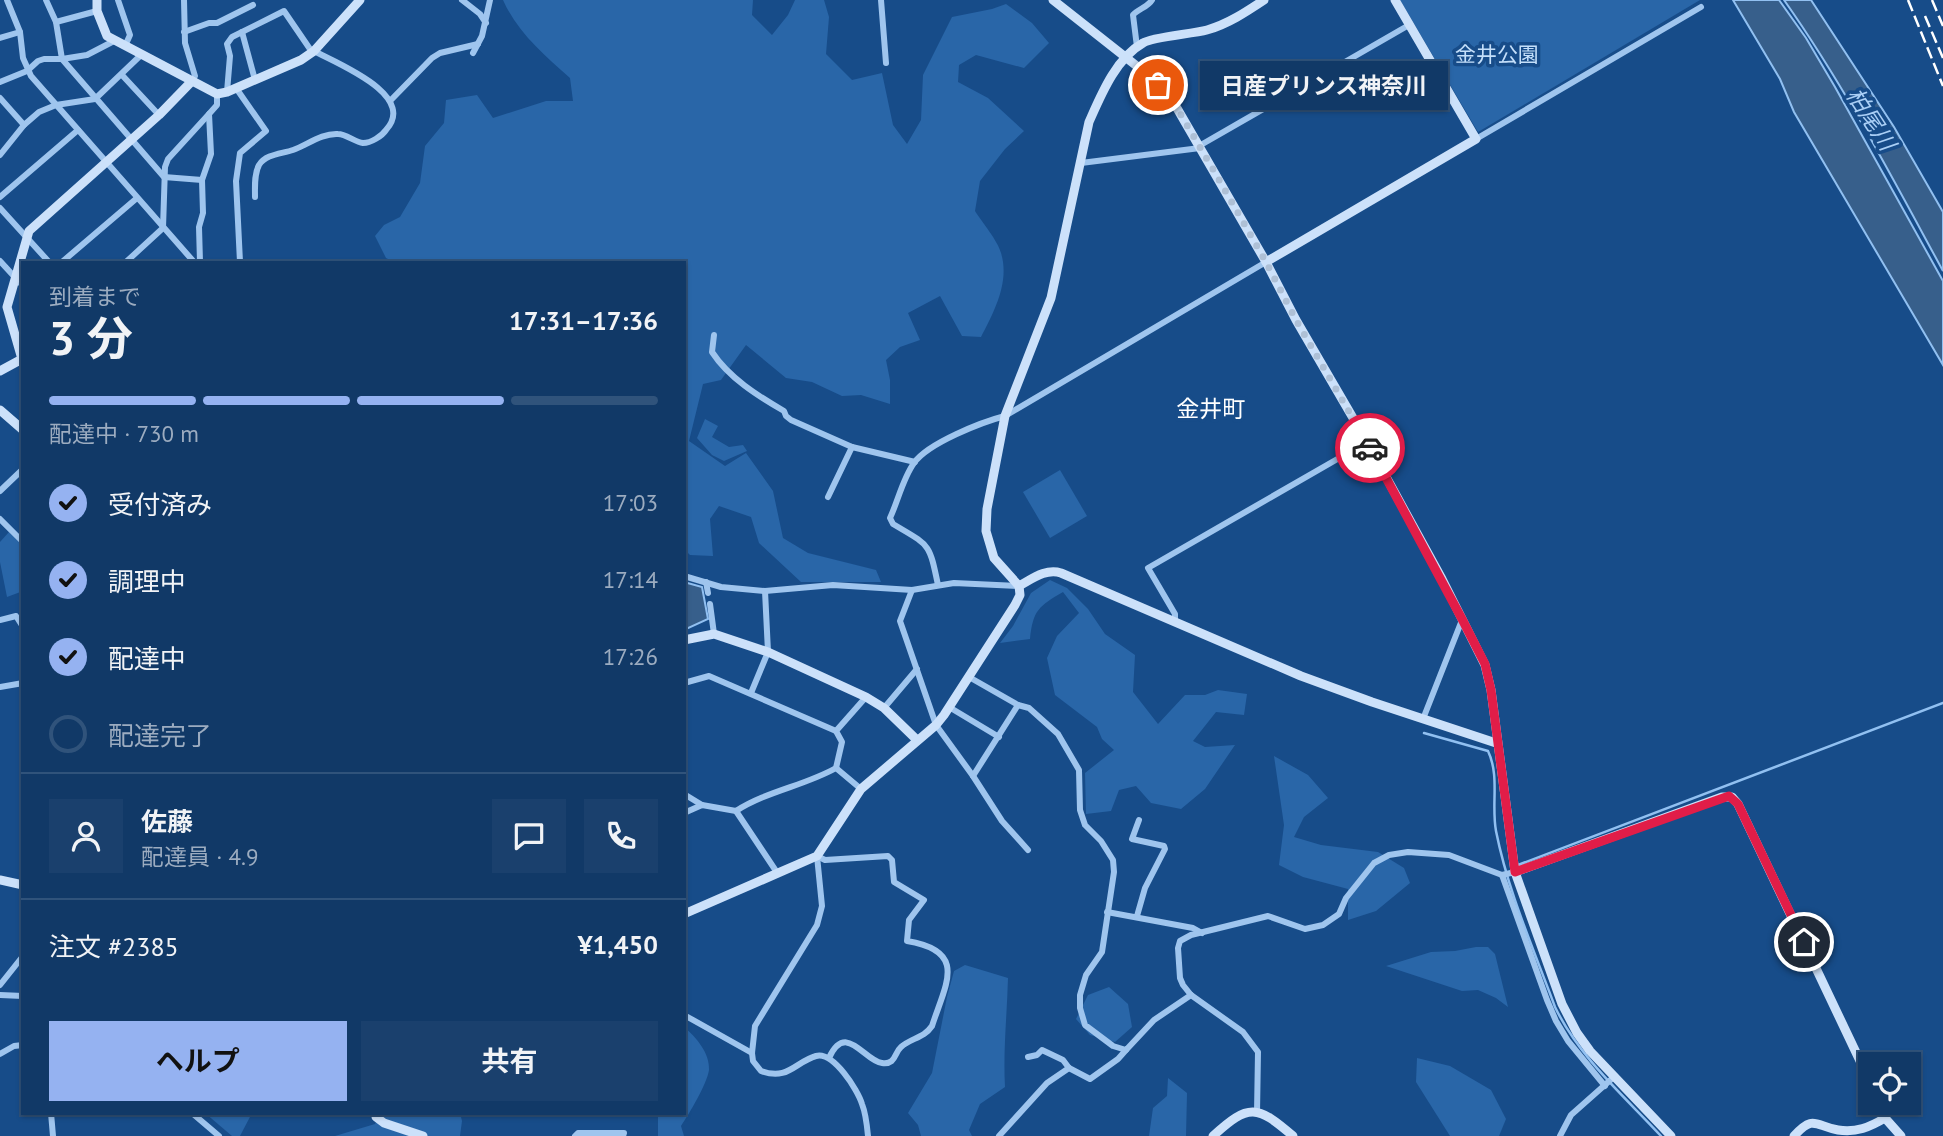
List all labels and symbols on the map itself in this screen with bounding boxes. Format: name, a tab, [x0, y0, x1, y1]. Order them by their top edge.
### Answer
park label: 金井公園	[1455, 41, 1539, 68]
pin	[1128, 55, 1188, 115]
callout: 日産プリンス神奈川	[1200, 60, 1448, 110]
water label: 柏尾川	[1840, 82, 1904, 158]
district label: 金井町	[1177, 394, 1246, 423]
courier	[1335, 413, 1405, 483]
pin	[1774, 912, 1834, 972]

